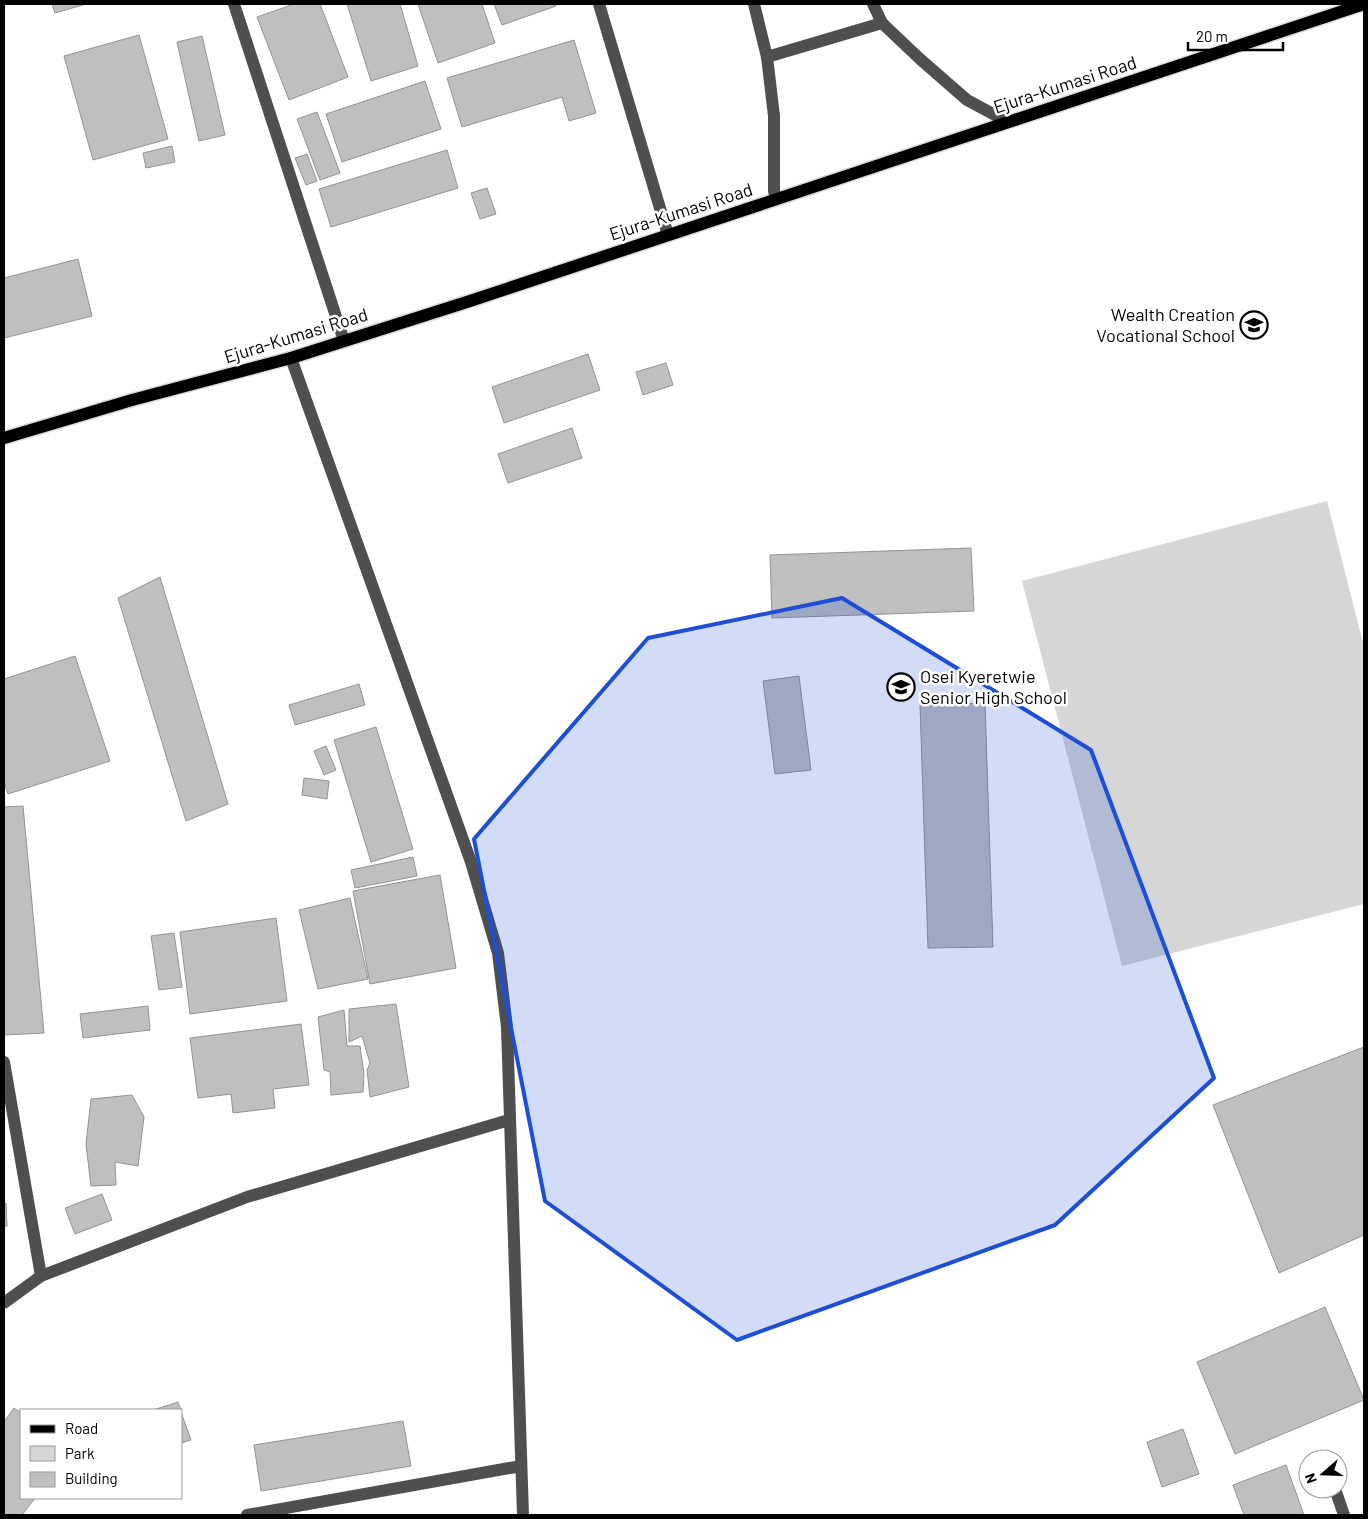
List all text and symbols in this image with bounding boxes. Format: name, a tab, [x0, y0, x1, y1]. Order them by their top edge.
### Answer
scale bar	[1188, 20, 1283, 52]
text: 20 m	[1196, 27, 1228, 45]
street label: Ejura-Kumasi Road	[990, 51, 1139, 118]
street label: Ejura-Kumasi Road	[606, 178, 755, 245]
street label: Ejura-Kumasi Road	[221, 303, 370, 367]
place label: Wealth Creation Vocational School	[1096, 303, 1235, 346]
school or university icon: Wealth Creation Vocational School	[1239, 310, 1269, 340]
place label: Osei Kyeretwie Senior High School	[920, 665, 1067, 708]
school or university icon: Osei Kyeretwie Senior High School	[886, 672, 916, 702]
legend	[20, 1409, 182, 1499]
text: Road	[65, 1419, 98, 1437]
text: Park	[65, 1444, 95, 1462]
north arrow	[1298, 1449, 1348, 1499]
text: Building	[65, 1469, 118, 1487]
text: N	[1301, 1471, 1320, 1486]

